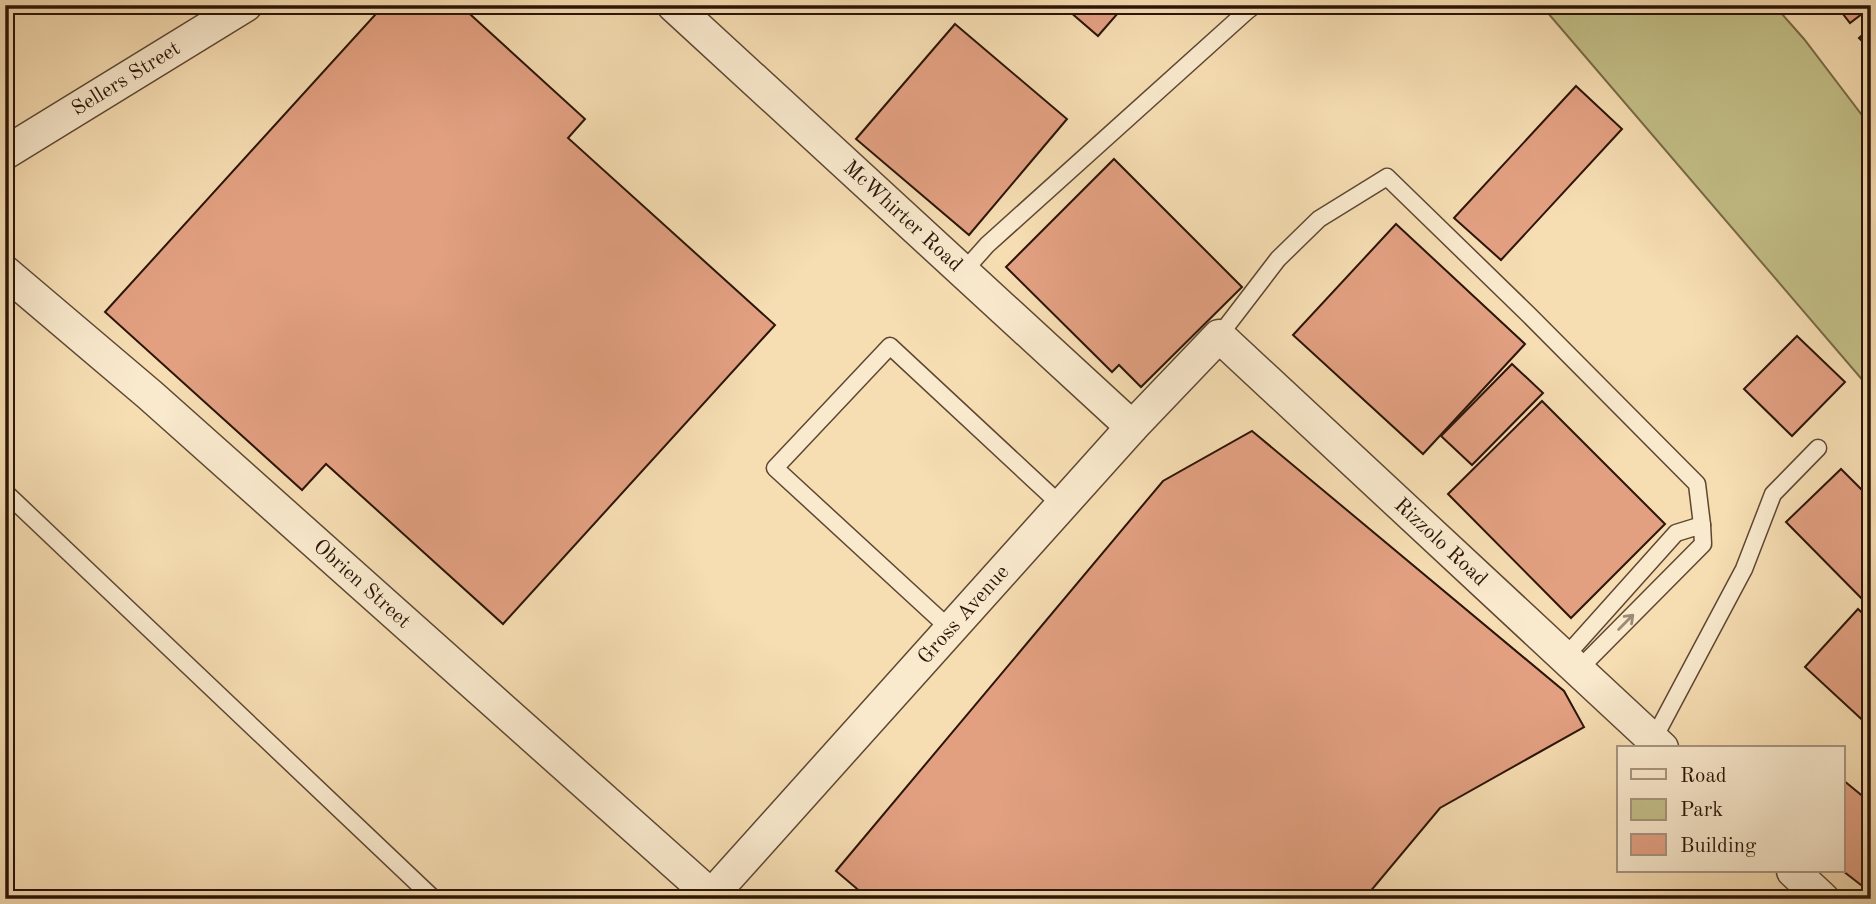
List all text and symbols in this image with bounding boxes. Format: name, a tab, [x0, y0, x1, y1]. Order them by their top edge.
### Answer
street label: Sellers Street	[68, 38, 184, 120]
street label: McWhirter Road	[839, 157, 966, 276]
street label: Rizzolo Road	[1390, 494, 1491, 590]
street label: Obrien Street	[309, 535, 414, 633]
street label: Gross Avenue	[914, 561, 1013, 668]
one-way arrow	[1617, 614, 1634, 631]
legend	[1617, 746, 1844, 872]
text: Road	[1680, 766, 1727, 787]
text: Park	[1680, 800, 1723, 821]
text: Building	[1680, 836, 1757, 857]

